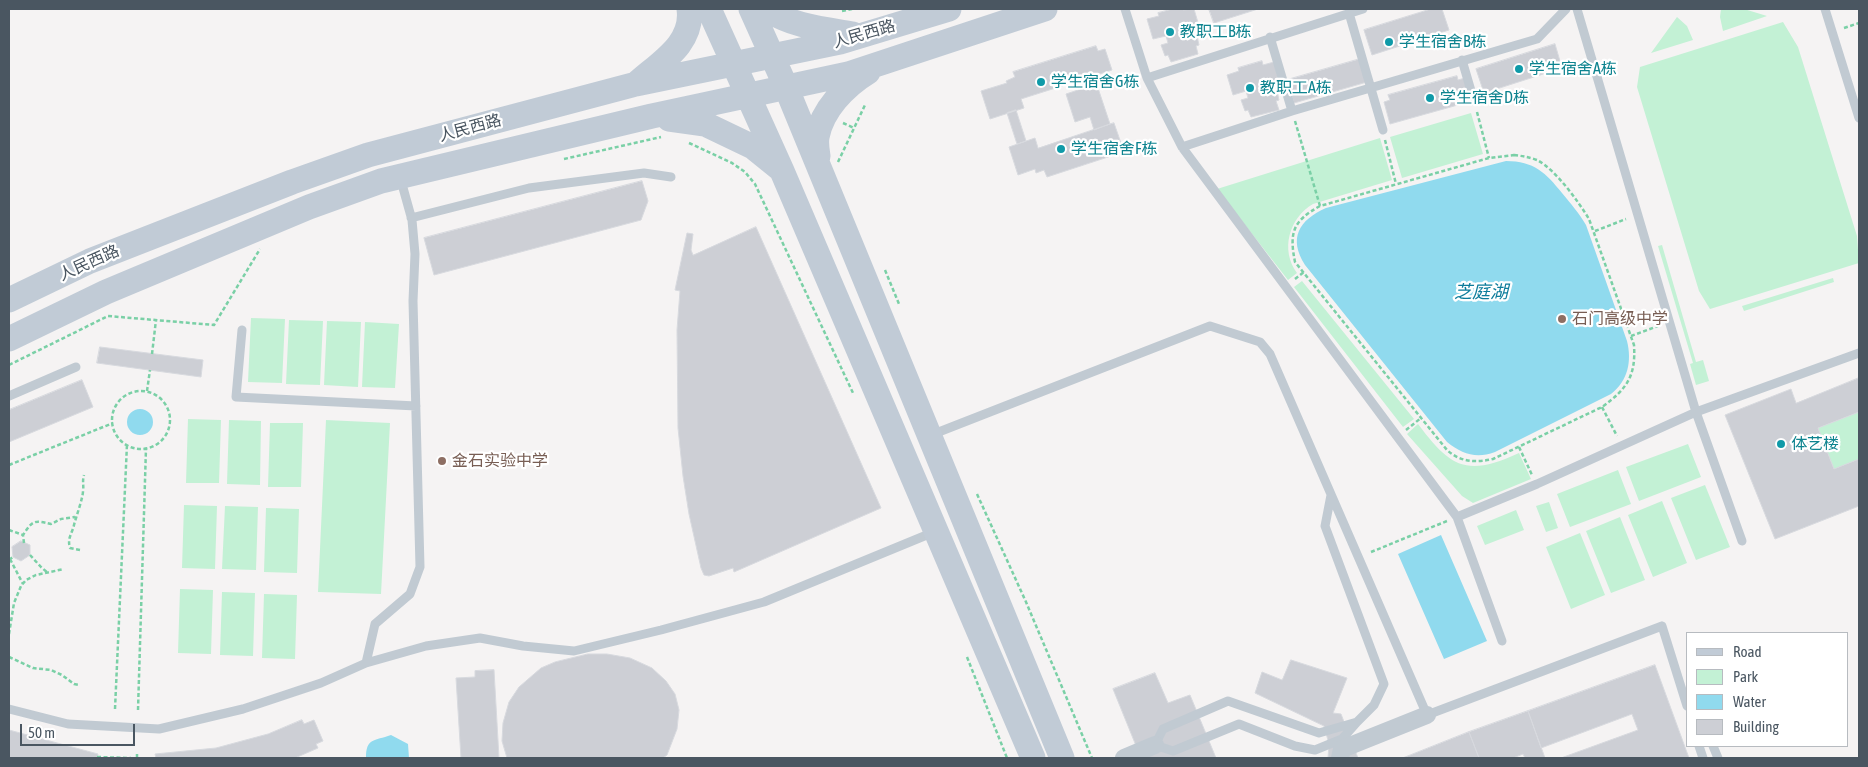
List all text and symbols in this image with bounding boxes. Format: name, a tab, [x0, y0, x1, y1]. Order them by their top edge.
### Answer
street label: 人民西路	[831, 16, 897, 52]
place label: 教职工B栋	[1180, 22, 1252, 42]
marker: 教职工B栋	[1164, 26, 1176, 38]
place label: 学生宿舍B栋	[1399, 32, 1487, 52]
marker: 学生宿舍B栋	[1383, 36, 1395, 48]
place label: 学生宿舍A栋	[1529, 59, 1617, 79]
marker: 学生宿舍A栋	[1513, 63, 1525, 75]
place label: 学生宿舍G栋	[1051, 72, 1139, 92]
marker: 学生宿舍G栋	[1035, 76, 1047, 88]
place label: 教职工A栋	[1260, 78, 1332, 98]
marker: 教职工A栋	[1244, 82, 1256, 94]
place label: 学生宿舍D栋	[1440, 88, 1529, 108]
marker: 学生宿舍D栋	[1424, 92, 1436, 104]
street label: 人民西路	[437, 110, 503, 146]
place label: 学生宿舍F栋	[1071, 139, 1157, 159]
marker: 学生宿舍F栋	[1055, 143, 1067, 155]
street label: 人民西路	[56, 241, 122, 285]
water label: 芝庭湖	[1454, 281, 1508, 303]
place label: 石门高级中学	[1572, 309, 1668, 329]
marker: 石门高级中学	[1556, 313, 1568, 325]
place label: 体艺楼	[1791, 434, 1839, 454]
marker: 体艺楼	[1775, 438, 1787, 450]
place label: 金石实验中学	[452, 451, 548, 471]
marker: 金石实验中学	[436, 455, 448, 467]
legend	[1686, 632, 1848, 747]
text: Road	[1733, 643, 1762, 660]
text: Park	[1733, 668, 1758, 685]
text: Water	[1733, 693, 1766, 710]
scale bar	[22, 714, 138, 746]
text: Building	[1733, 718, 1779, 735]
text: 50 m	[28, 724, 55, 741]

